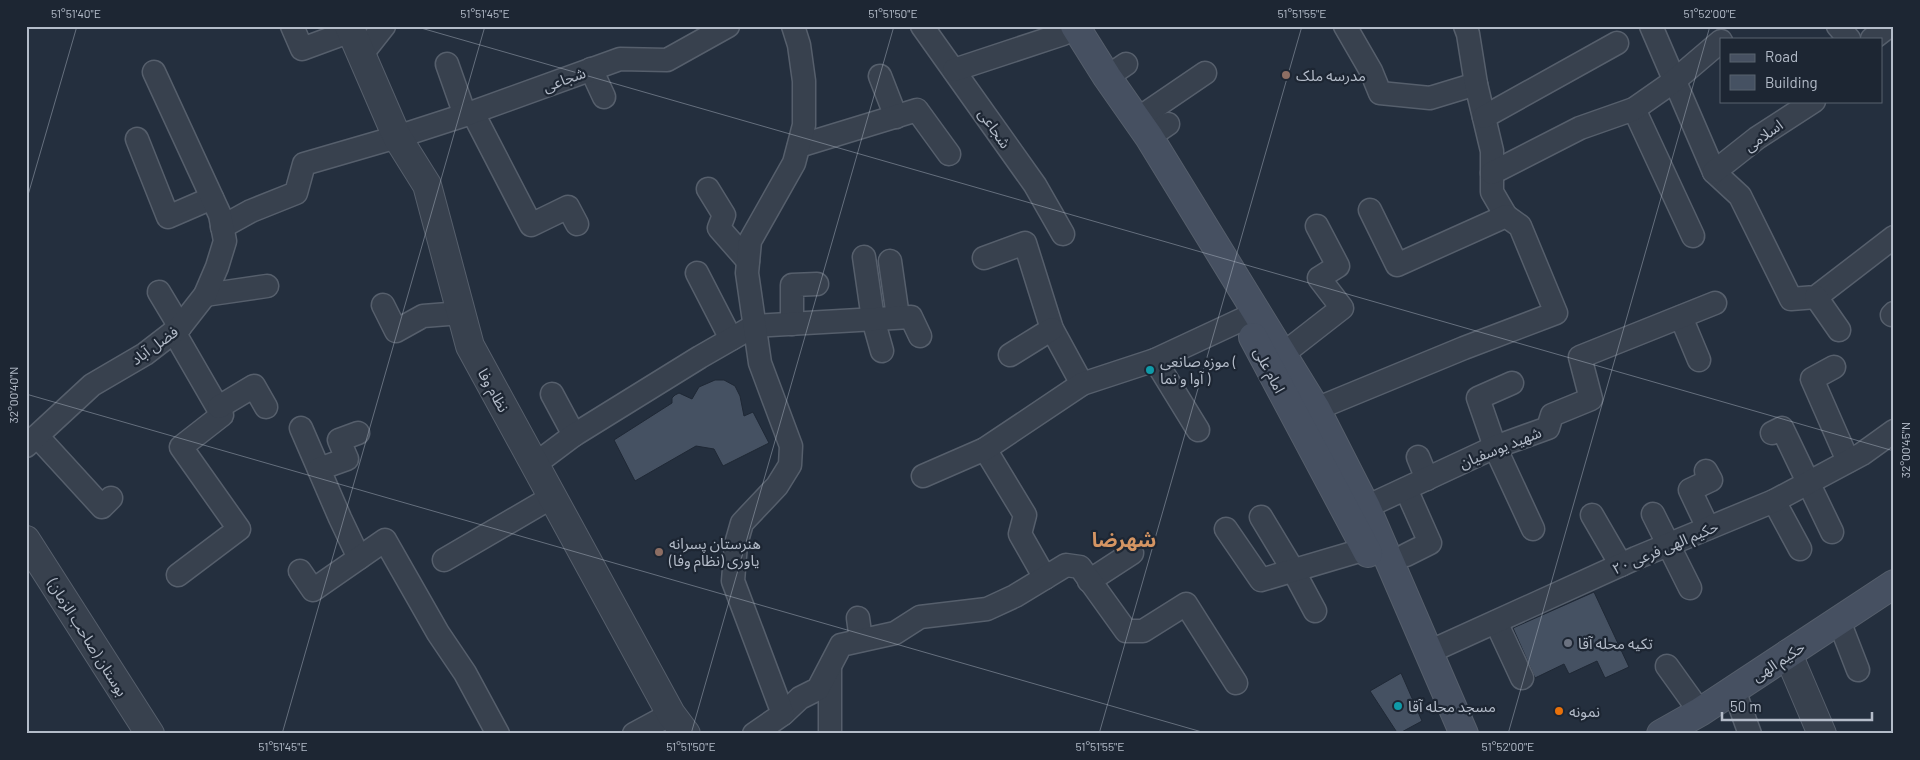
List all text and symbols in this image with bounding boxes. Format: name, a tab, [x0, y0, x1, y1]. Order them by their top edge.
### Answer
text: 51°51'40"E	[51, 6, 101, 20]
text: 51°51'45"E	[460, 6, 510, 20]
text: 51°51'50"E	[868, 6, 918, 20]
text: 51°51'55"E	[1278, 6, 1326, 20]
text: 51°52'00"E	[1684, 6, 1736, 20]
legend	[1720, 38, 1882, 102]
text: Road	[1765, 47, 1798, 65]
street label: شجاعی	[540, 63, 588, 96]
place label: مدرسه ملک	[1296, 66, 1366, 85]
marker: مدرسه ملک	[1280, 69, 1292, 81]
text: Building	[1765, 73, 1818, 91]
street label: شجاعی	[974, 105, 1015, 152]
street label: اسلامی	[1740, 115, 1786, 156]
street label: فضل آباد	[127, 322, 182, 369]
street label: امام علی	[1248, 344, 1289, 397]
place label: موزه صانعی ( آوا و نما )	[1160, 352, 1237, 388]
marker: موزه صانعی ( آوا و نما )	[1144, 364, 1156, 376]
street label: نظام وفا	[472, 365, 513, 416]
text: 32°00'40"N	[6, 367, 20, 423]
street label: شهید یوسفیان	[1456, 422, 1544, 473]
text: 32°00'45"N	[1898, 422, 1912, 478]
street label: حکیم الهی فرعی ۲۰	[1609, 516, 1722, 580]
district label: شهرضا	[1092, 527, 1156, 552]
place label: هنرستان پسرانه یاوری (نظام وفا)	[668, 534, 761, 572]
marker: هنرستان پسرانه یاوری (نظام وفا)	[653, 546, 665, 558]
street label: بوستان (صاحب الزمان)	[43, 574, 132, 700]
place label: تکیه محله آقا	[1578, 634, 1653, 652]
marker: تکیه محله آقا	[1562, 637, 1574, 649]
street label: حکیم الهی	[1748, 637, 1810, 687]
scale bar	[1722, 690, 1872, 722]
place label: مسجد محله آقا	[1408, 697, 1496, 715]
text: 50 m	[1730, 697, 1762, 715]
marker: مسجد محله آقا	[1392, 700, 1404, 712]
place label: نمونه	[1569, 702, 1600, 721]
marker: نمونه	[1553, 705, 1565, 717]
text: 51°51'45"E	[258, 739, 308, 753]
text: 51°51'50"E	[666, 739, 716, 753]
text: 51°51'55"E	[1076, 739, 1124, 753]
text: 51°52'00"E	[1482, 739, 1534, 753]

